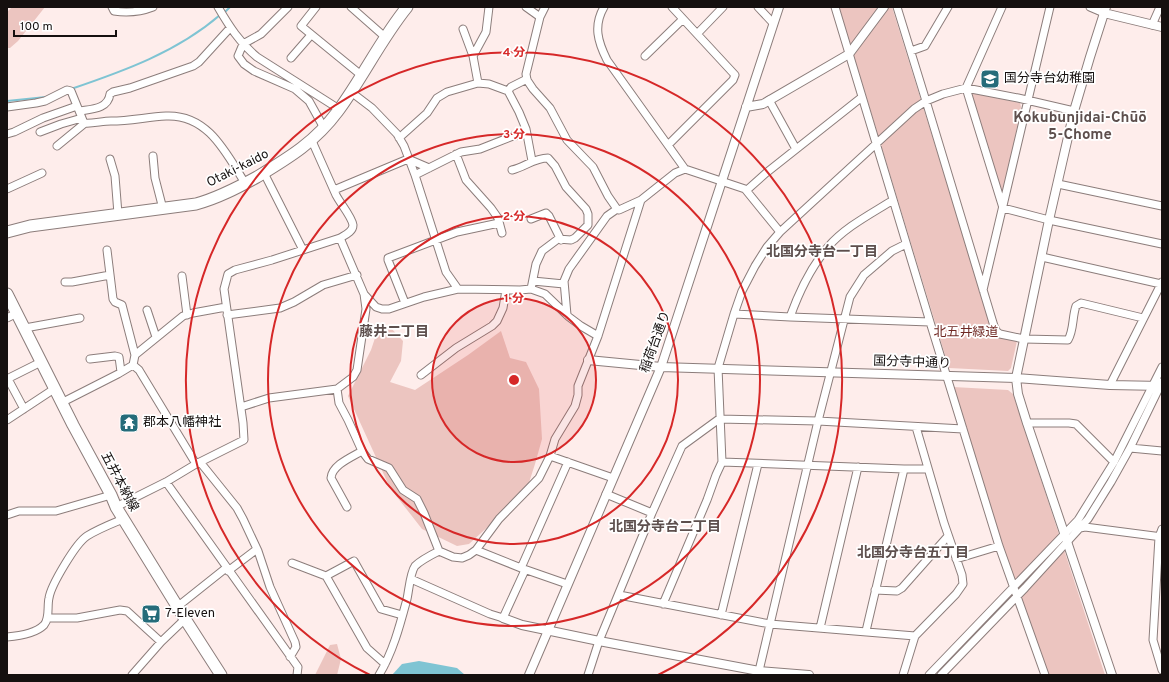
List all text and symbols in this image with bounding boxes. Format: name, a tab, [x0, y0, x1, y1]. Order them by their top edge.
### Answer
scale bar	[14, 12, 116, 38]
text: 100 m	[20, 19, 53, 35]
text: 4 分	[503, 45, 525, 61]
school or university icon: 国分寺台幼稚園	[979, 68, 1001, 90]
place label: 国分寺台幼稚園	[1004, 71, 1095, 87]
district label: Kokubunjidai-Chūō 5-Chome	[1013, 109, 1147, 145]
text: 3 分	[503, 127, 525, 143]
street label: Otaki-kaido	[204, 146, 272, 192]
text: 2 分	[503, 209, 525, 225]
district label: 北国分寺台一丁目	[766, 244, 878, 261]
text: 1 分	[504, 291, 524, 307]
street label: 稲荷台通り	[637, 309, 675, 375]
district label: 藤井二丁目	[359, 323, 429, 341]
park label: 北五井緑道	[933, 324, 999, 341]
street label: 国分寺中通り	[873, 354, 951, 372]
centre of rings	[507, 373, 521, 387]
temple icon: 郡本八幡神社	[118, 412, 140, 434]
place label: 郡本八幡神社	[143, 415, 221, 431]
street label: 五井本納線	[97, 449, 142, 514]
district label: 北国分寺台二丁目	[609, 519, 721, 536]
district label: 北国分寺台五丁目	[857, 545, 969, 562]
supermarket icon: 7-Eleven	[140, 603, 162, 625]
place label: 7-Eleven	[165, 606, 215, 622]

